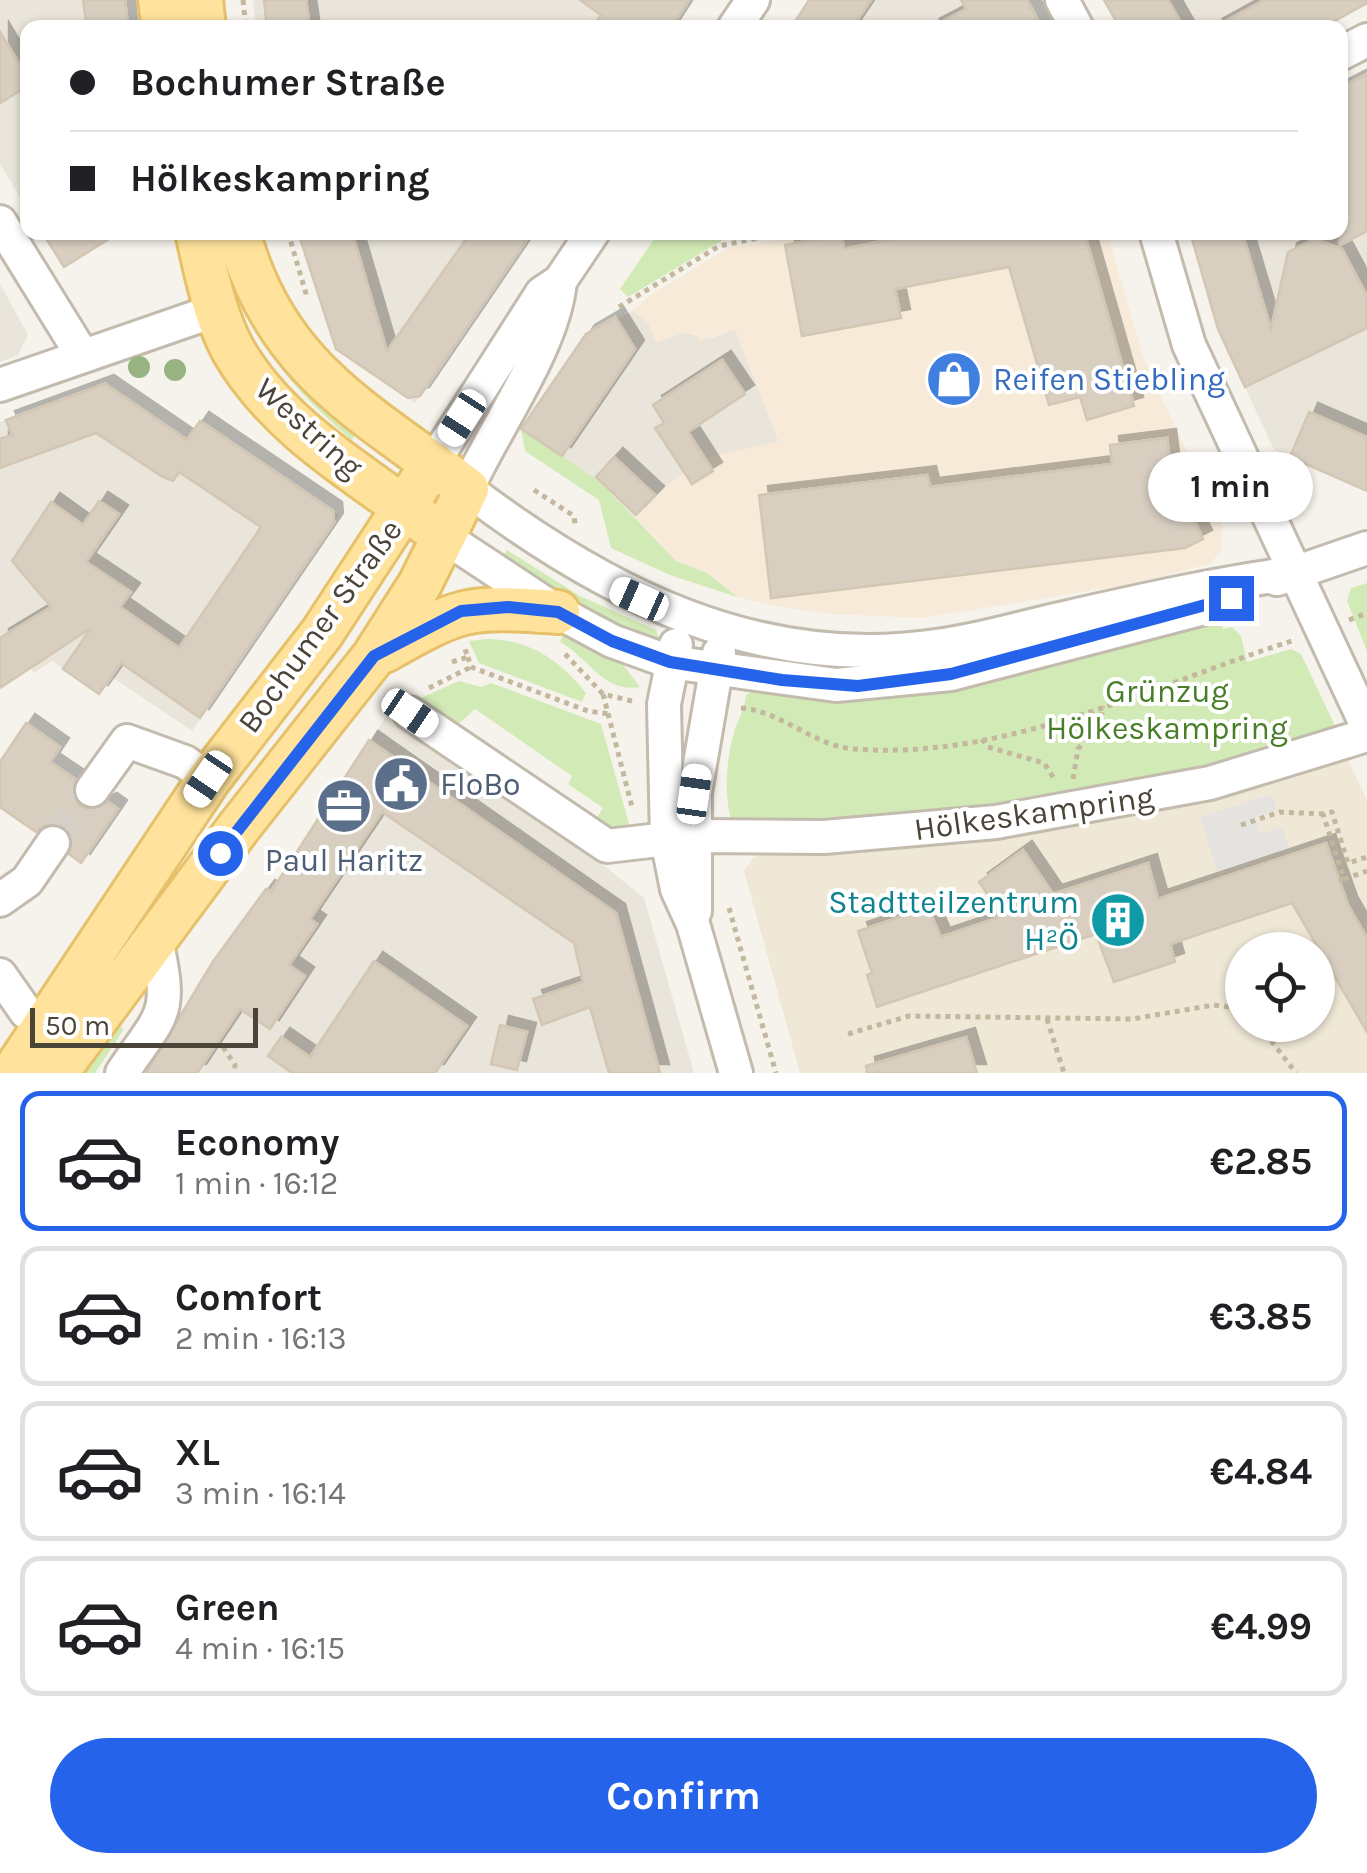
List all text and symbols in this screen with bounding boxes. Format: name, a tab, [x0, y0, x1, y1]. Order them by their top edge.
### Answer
text: Bochumer Straße	[130, 60, 446, 105]
text: Hölkeskampring	[130, 156, 430, 201]
shop icon: Reifen Stiebling	[924, 349, 984, 409]
place label: Reifen Stiebling	[993, 361, 1225, 398]
street label: Westring	[248, 370, 370, 486]
car	[433, 385, 491, 451]
callout: 1 min	[1148, 453, 1314, 523]
text: 1 min	[1190, 468, 1271, 505]
street label: Bochumer Straße	[230, 512, 410, 740]
car	[605, 573, 673, 625]
route end	[1209, 576, 1254, 621]
park label: Grünzug Hölkeskampring	[1046, 673, 1288, 747]
car	[377, 684, 443, 742]
car	[179, 746, 237, 812]
public building icon: FloBo	[371, 754, 431, 814]
car	[675, 762, 713, 826]
place label: FloBo	[440, 766, 521, 803]
office icon: Paul Haritz	[314, 776, 374, 836]
street label: Hölkeskampring	[912, 778, 1156, 848]
route start	[198, 831, 243, 876]
place label: Paul Haritz	[265, 842, 423, 879]
place label: Stadtteilzentrum H²Ö	[828, 884, 1079, 958]
building icon: Stadtteilzentrum H²Ö	[1088, 890, 1148, 950]
map controls	[1225, 932, 1335, 1042]
button: locate	[1225, 932, 1335, 1042]
scale bar	[30, 1003, 258, 1048]
text: 50 m	[45, 1009, 110, 1042]
icon: car	[55, 1116, 145, 1206]
text: Economy	[175, 1120, 339, 1165]
text: €2.85	[1210, 1139, 1312, 1184]
text: 1 min · 16:12	[175, 1165, 338, 1202]
icon: car	[55, 1271, 145, 1361]
text: Comfort	[175, 1275, 322, 1320]
text: €3.85	[1209, 1294, 1312, 1339]
text: 2 min · 16:13	[175, 1320, 347, 1357]
icon: car	[55, 1426, 145, 1516]
text: XL	[175, 1430, 220, 1475]
text: €4.84	[1210, 1449, 1312, 1494]
text: 3 min · 16:14	[175, 1475, 346, 1512]
icon: car	[55, 1581, 145, 1671]
text: Green	[175, 1585, 280, 1630]
text: €4.99	[1211, 1604, 1312, 1649]
text: 4 min · 16:15	[175, 1630, 345, 1667]
button: Confirm	[50, 1738, 1317, 1853]

